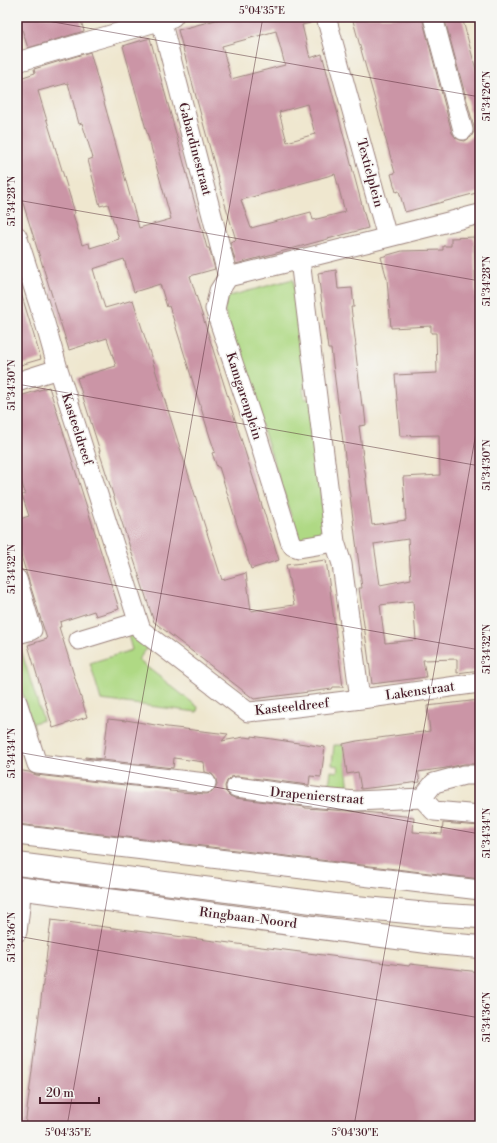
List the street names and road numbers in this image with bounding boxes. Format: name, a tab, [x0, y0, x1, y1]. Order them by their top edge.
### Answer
street label: Gabardinestraat	[175, 101, 215, 198]
street label: Textielplein	[353, 137, 387, 209]
street label: Kamgarenplein	[222, 350, 266, 442]
street label: Kasteeldreef	[58, 391, 97, 468]
street label: Lakenstraat	[384, 678, 456, 704]
street label: Kasteeldreef	[254, 695, 331, 719]
street label: Drapenierstraat	[269, 784, 365, 808]
street label: Ringbaan-Noord	[198, 904, 298, 932]

